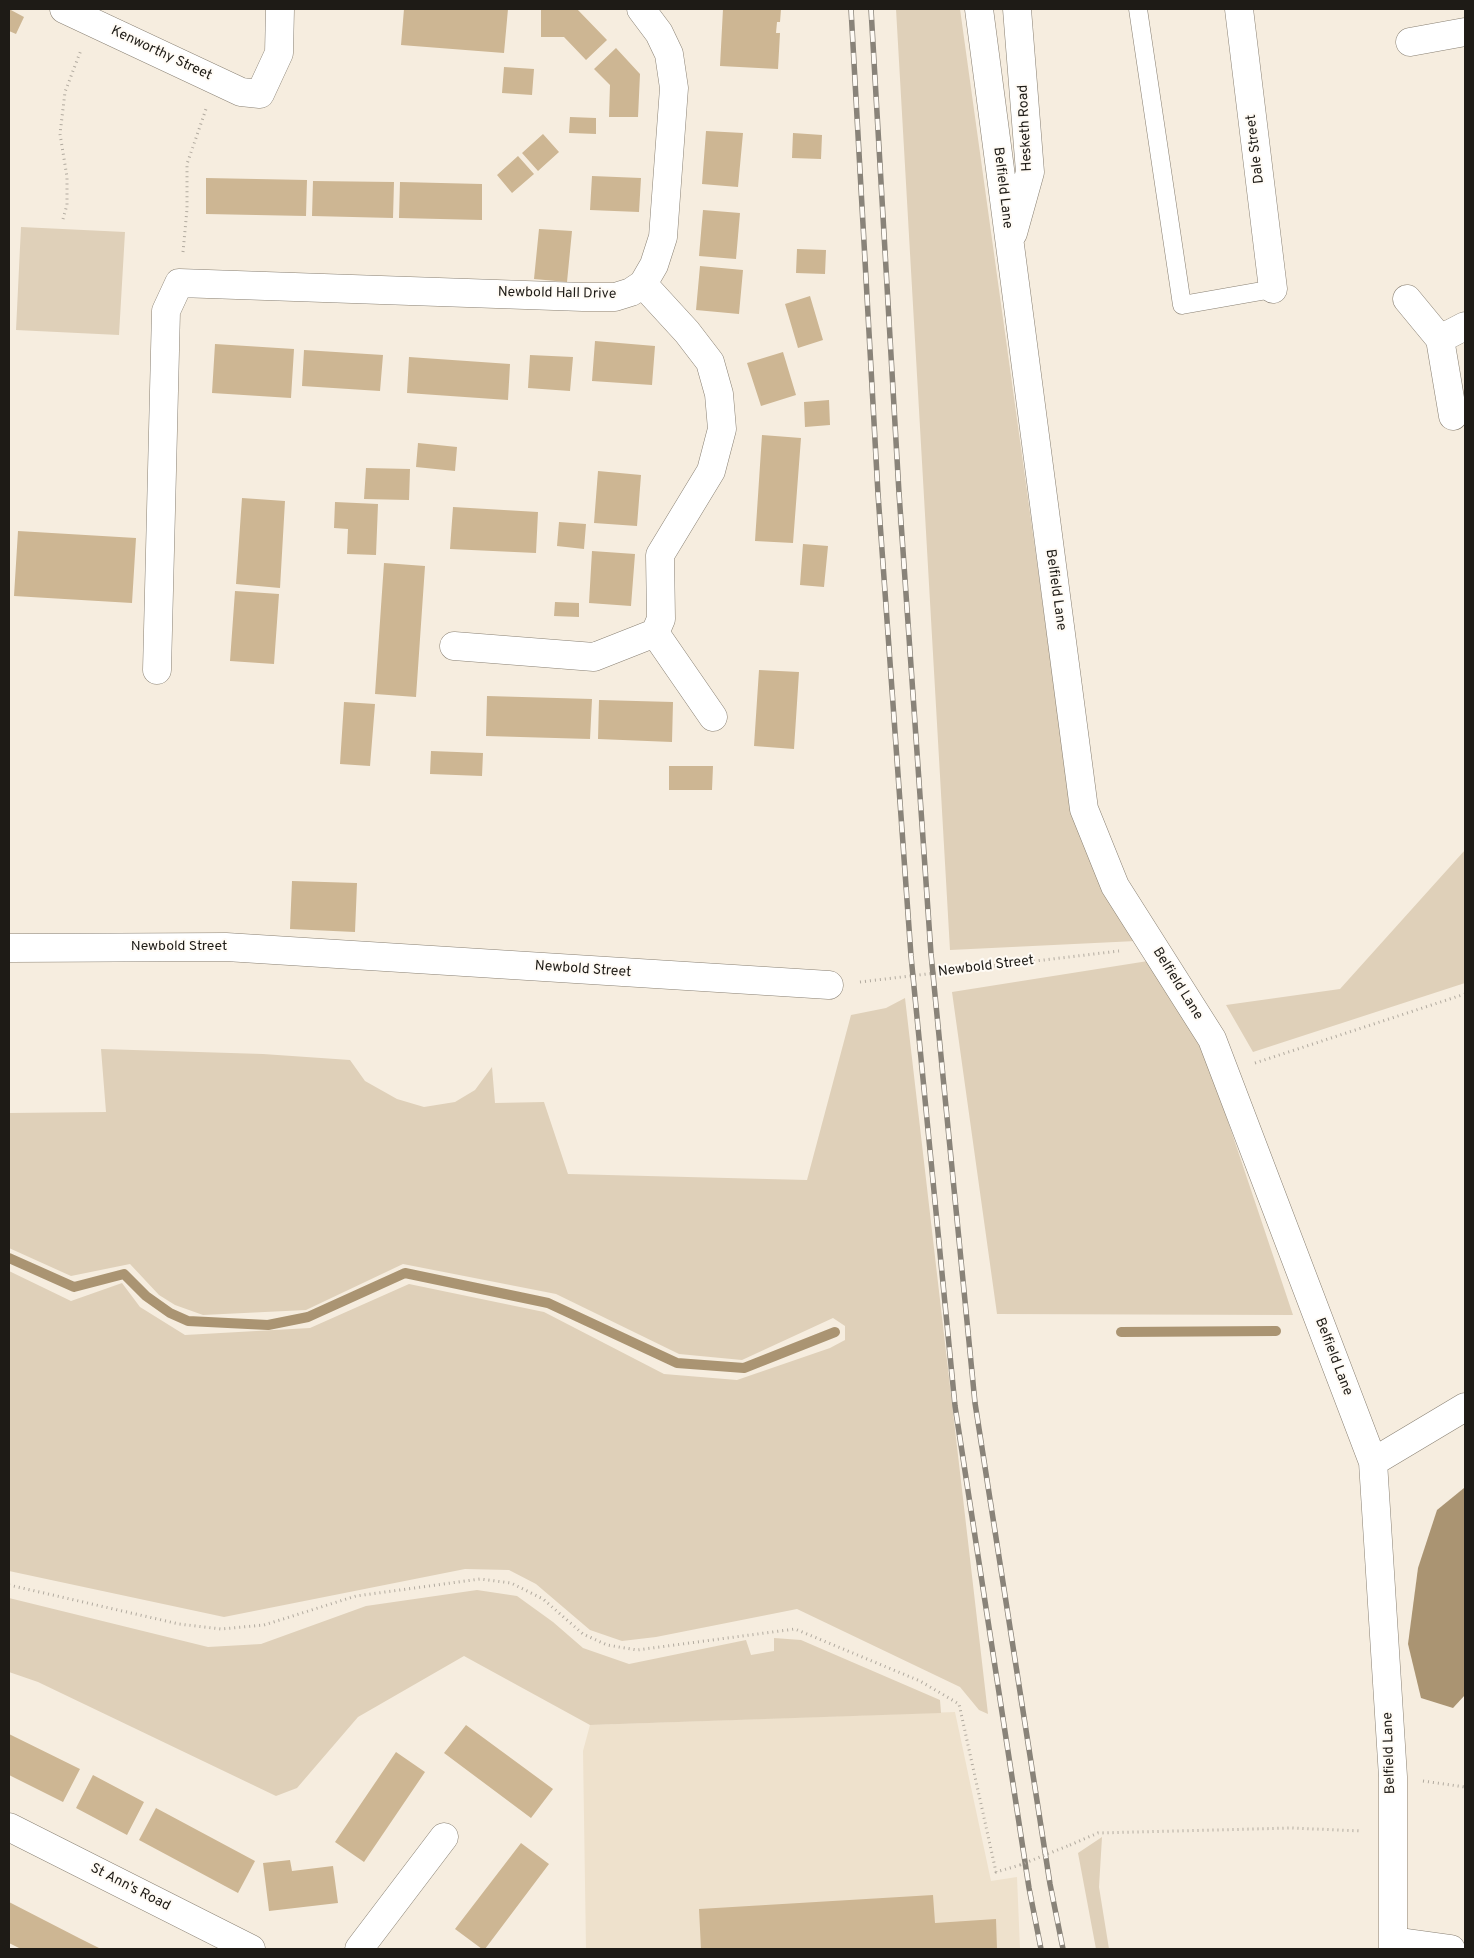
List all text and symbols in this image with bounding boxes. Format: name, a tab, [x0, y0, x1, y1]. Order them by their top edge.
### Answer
street label: Kenworthy Street	[108, 23, 214, 85]
street label: Hesketh Road	[1015, 84, 1037, 172]
street label: Dale Street	[1243, 113, 1269, 185]
street label: Belfield Lane	[989, 146, 1015, 230]
street label: Newbold Hall Drive	[498, 285, 616, 303]
street label: Belfield Lane	[1041, 548, 1069, 632]
street label: Newbold Street	[131, 939, 227, 955]
street label: Belfield Lane	[1148, 945, 1206, 1023]
street label: Newbold Street	[937, 953, 1035, 981]
street label: Newbold Street	[534, 958, 632, 982]
street label: Belfield Lane	[1310, 1316, 1356, 1398]
street label: Belfield Lane	[1380, 1712, 1400, 1794]
street label: St Ann's Road	[87, 1861, 173, 1915]

